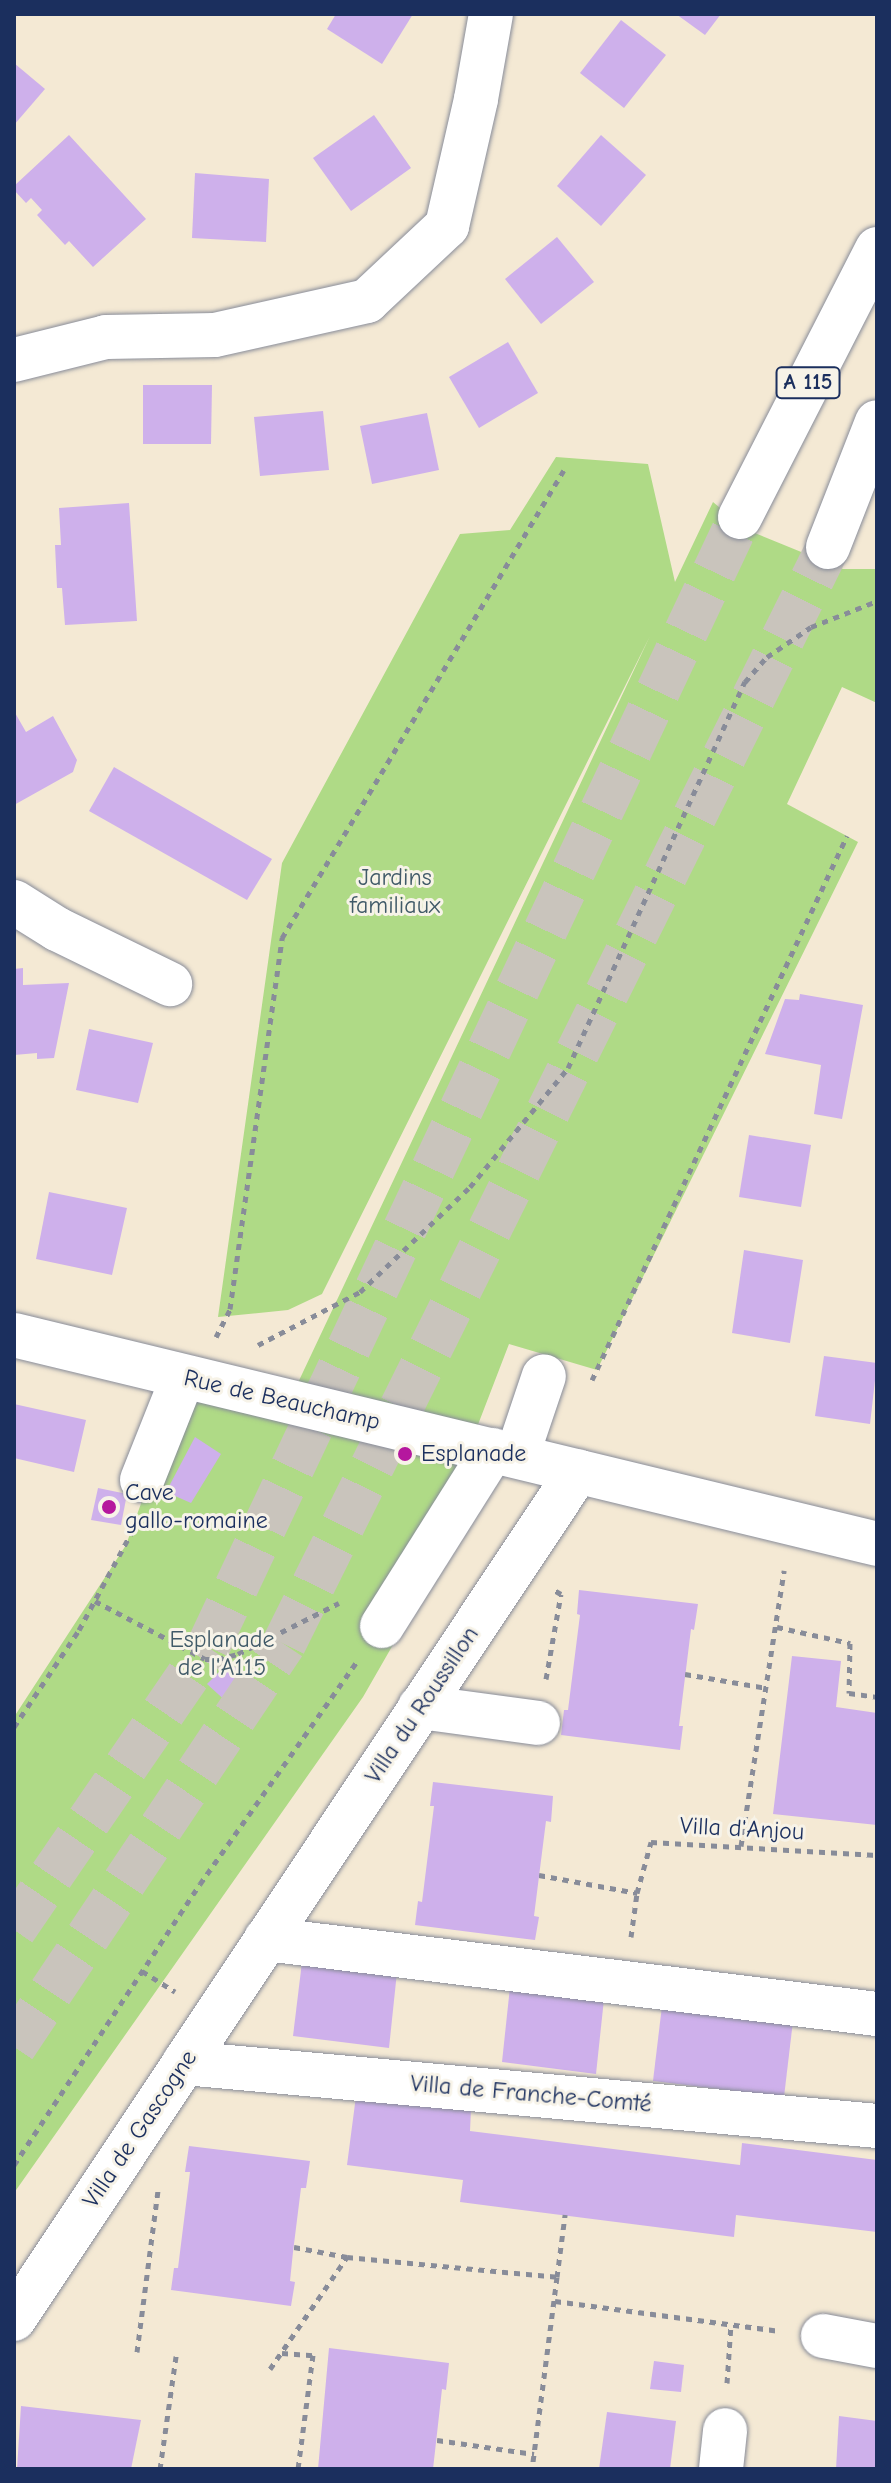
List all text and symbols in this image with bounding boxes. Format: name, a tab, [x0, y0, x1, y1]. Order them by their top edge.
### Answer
road number: A 115	[774, 365, 842, 401]
park label: Jardins familiaux	[350, 864, 440, 920]
street label: Rue de Beauchamp	[181, 1363, 383, 1437]
place label: Esplanade	[421, 1440, 526, 1468]
marker: Esplanade	[396, 1445, 414, 1463]
place label: Cave gallo-romaine	[125, 1479, 268, 1535]
marker: Cave gallo-romaine	[100, 1498, 118, 1516]
street label: Villa du Roussillon	[359, 1621, 485, 1789]
park label: Esplanade de l'A115	[169, 1626, 275, 1682]
street label: Villa d'Anjou	[679, 1811, 805, 1847]
street label: Villa de Gascogne	[77, 2045, 203, 2213]
street label: Villa de Franche-Comté	[409, 2069, 653, 2119]

